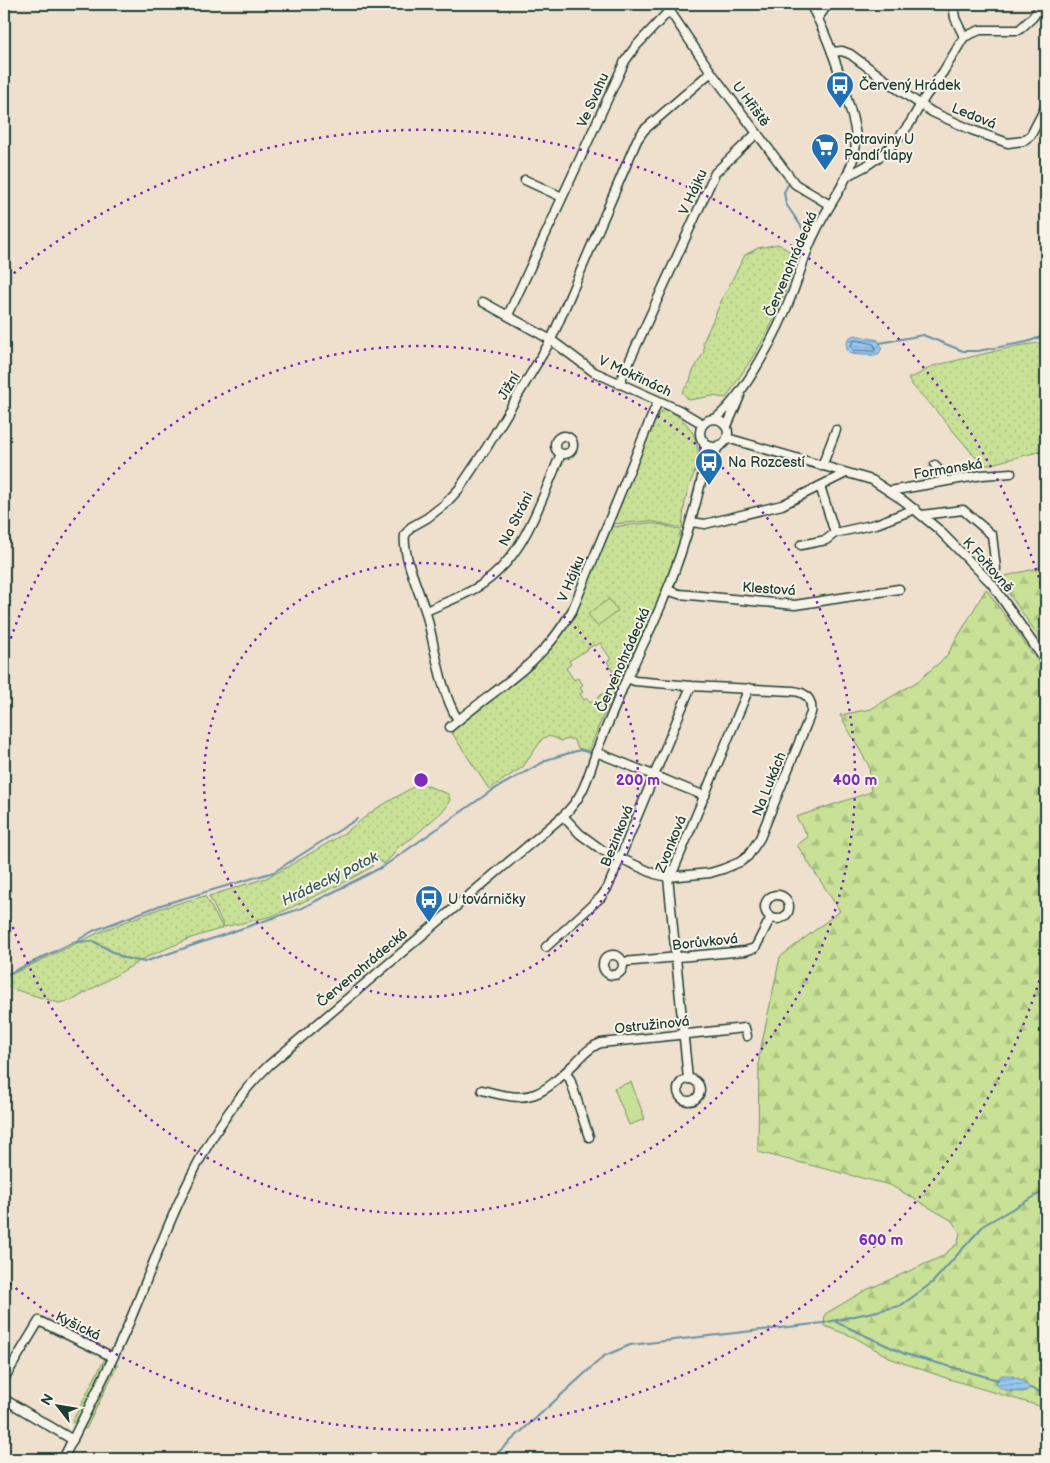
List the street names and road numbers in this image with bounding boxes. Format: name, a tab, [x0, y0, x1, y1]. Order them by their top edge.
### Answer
street label: Ve Svahu	[573, 70, 613, 130]
street label: U Hřiště	[729, 78, 774, 130]
street label: Ledová	[949, 99, 999, 133]
street label: V Hájku	[675, 166, 711, 218]
street label: Červenohrádecká	[760, 208, 821, 319]
street label: V Mokřinách	[596, 352, 674, 400]
street label: Jižní	[494, 369, 524, 403]
street label: Formanská	[912, 455, 984, 483]
street label: Na Stráni	[495, 489, 537, 549]
street label: K Fořtovně	[959, 534, 1017, 596]
street label: V Hájku	[554, 553, 588, 605]
street label: Klestová	[742, 579, 796, 599]
street label: Červenohrádecká	[591, 605, 654, 715]
street label: Na Lukách	[748, 749, 790, 819]
street label: Bezinková	[597, 803, 637, 869]
street label: Zvonková	[652, 813, 690, 876]
street label: Červenohrádecká	[313, 924, 411, 1011]
street label: Borůvková	[671, 930, 739, 954]
street label: Ostružinová	[614, 1013, 690, 1037]
street label: Kyšická	[53, 1308, 103, 1344]

